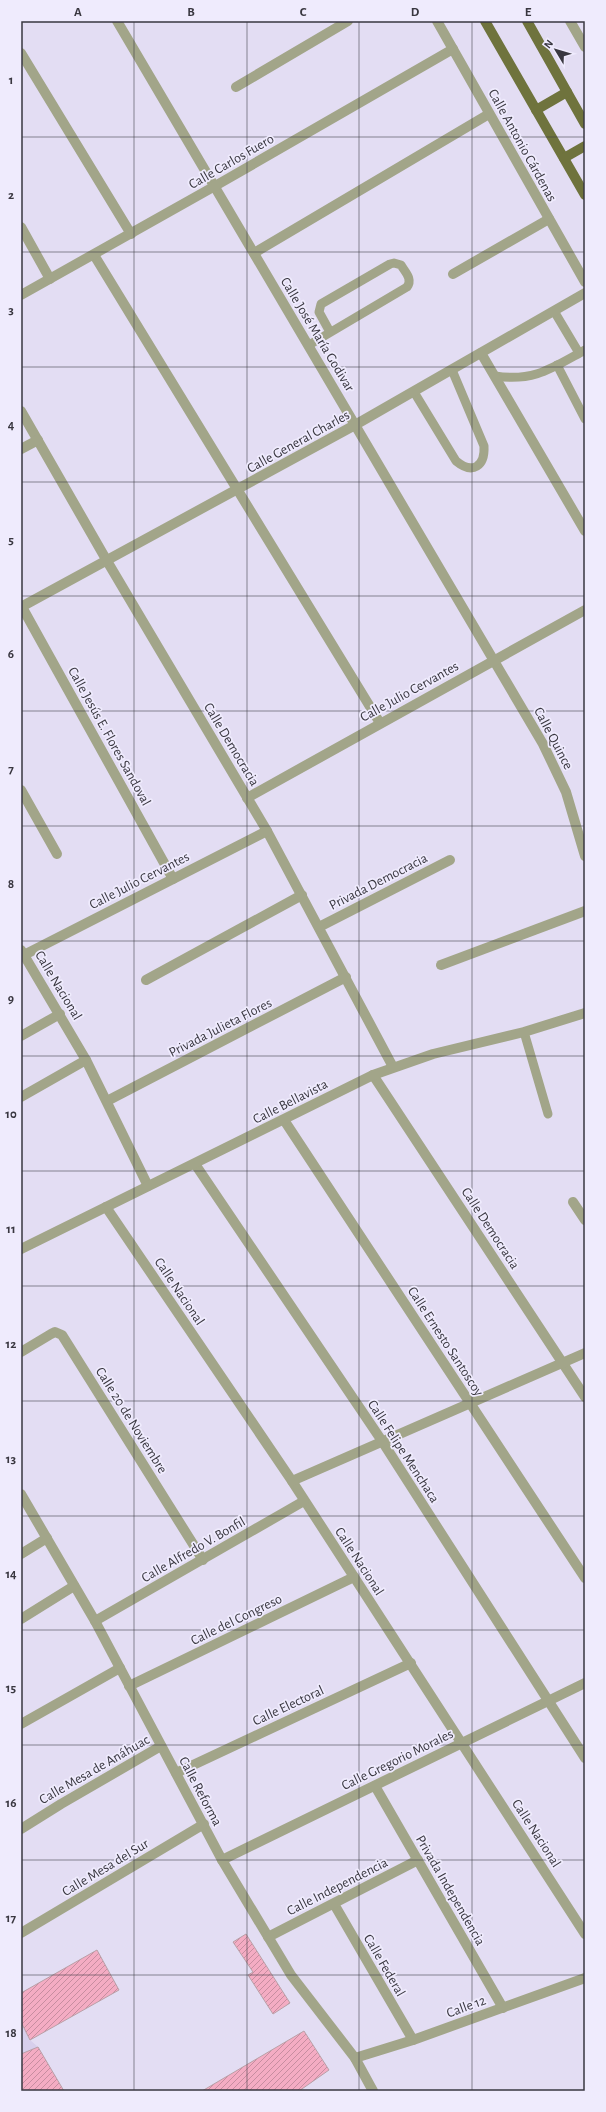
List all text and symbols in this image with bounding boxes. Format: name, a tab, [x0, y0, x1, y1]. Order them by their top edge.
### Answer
text: A	[74, 6, 82, 19]
text: B	[187, 6, 195, 19]
text: C	[300, 6, 307, 19]
text: D	[411, 6, 420, 19]
text: E	[525, 6, 532, 19]
north arrow	[536, 30, 576, 70]
text: N	[542, 38, 555, 51]
text: 1	[9, 74, 13, 87]
street label: Calle Antonio Cárdenas	[485, 87, 559, 204]
street label: Calle Carlos Fuero	[187, 132, 277, 192]
text: 2	[8, 189, 14, 202]
street label: Calle José María Godivar	[278, 275, 357, 394]
text: 3	[8, 304, 14, 317]
street label: Calle General Charles	[245, 408, 352, 476]
text: 4	[8, 419, 15, 432]
text: 5	[8, 534, 14, 547]
text: 6	[8, 648, 14, 661]
street label: Calle Julio Cervantes	[358, 659, 461, 725]
street label: Calle Jesús E. Flores Sandoval	[65, 665, 153, 808]
street label: Calle Democracia	[201, 700, 262, 789]
street label: Calle Quince	[531, 705, 575, 772]
text: 7	[8, 763, 14, 776]
street label: Calle Julio Cervantes	[87, 850, 192, 912]
street label: Privada Democracia	[327, 851, 430, 913]
text: 8	[8, 878, 14, 891]
street label: Calle Nacional	[32, 949, 84, 1022]
text: 9	[8, 993, 14, 1006]
street label: Privada Julieta Flores	[167, 996, 274, 1060]
street label: Calle Bellavista	[251, 1077, 331, 1127]
text: 10	[5, 1108, 17, 1121]
street label: Calle Democracia	[459, 1185, 522, 1272]
text: 11	[6, 1223, 16, 1236]
street label: Calle Nacional	[152, 1255, 207, 1328]
street label: Calle Ernesto Santoscoy	[405, 1284, 486, 1399]
text: 12	[6, 1338, 16, 1351]
street label: Calle 20 de Noviembre	[93, 1365, 170, 1476]
street label: Calle Felipe Menchaca	[365, 1398, 442, 1506]
text: 13	[6, 1453, 17, 1466]
street label: Calle Alfredo V. Bonfil	[139, 1515, 248, 1585]
street label: Calle Nacional	[332, 1525, 386, 1598]
text: 14	[5, 1568, 17, 1581]
street label: Calle del Congreso	[189, 1592, 284, 1648]
text: 15	[6, 1682, 17, 1695]
street label: Calle Electoral	[251, 1683, 326, 1728]
street label: Calle Gregorio Morales	[339, 1727, 456, 1793]
street label: Calle Mesa de Anáhuac	[37, 1732, 152, 1807]
street label: Calle Reforma	[176, 1755, 224, 1829]
text: 16	[6, 1797, 16, 1810]
street label: Calle Nacional	[509, 1797, 563, 1870]
street label: Privada Independencia	[413, 1833, 488, 1948]
street label: Calle Mesa del Sur	[60, 1836, 152, 1899]
street label: Calle Independencia	[285, 1855, 391, 1918]
text: 17	[6, 1912, 17, 1925]
street label: Calle Federal	[361, 1932, 408, 1999]
street label: Calle 12	[445, 1993, 488, 2020]
text: 18	[5, 2027, 17, 2040]

